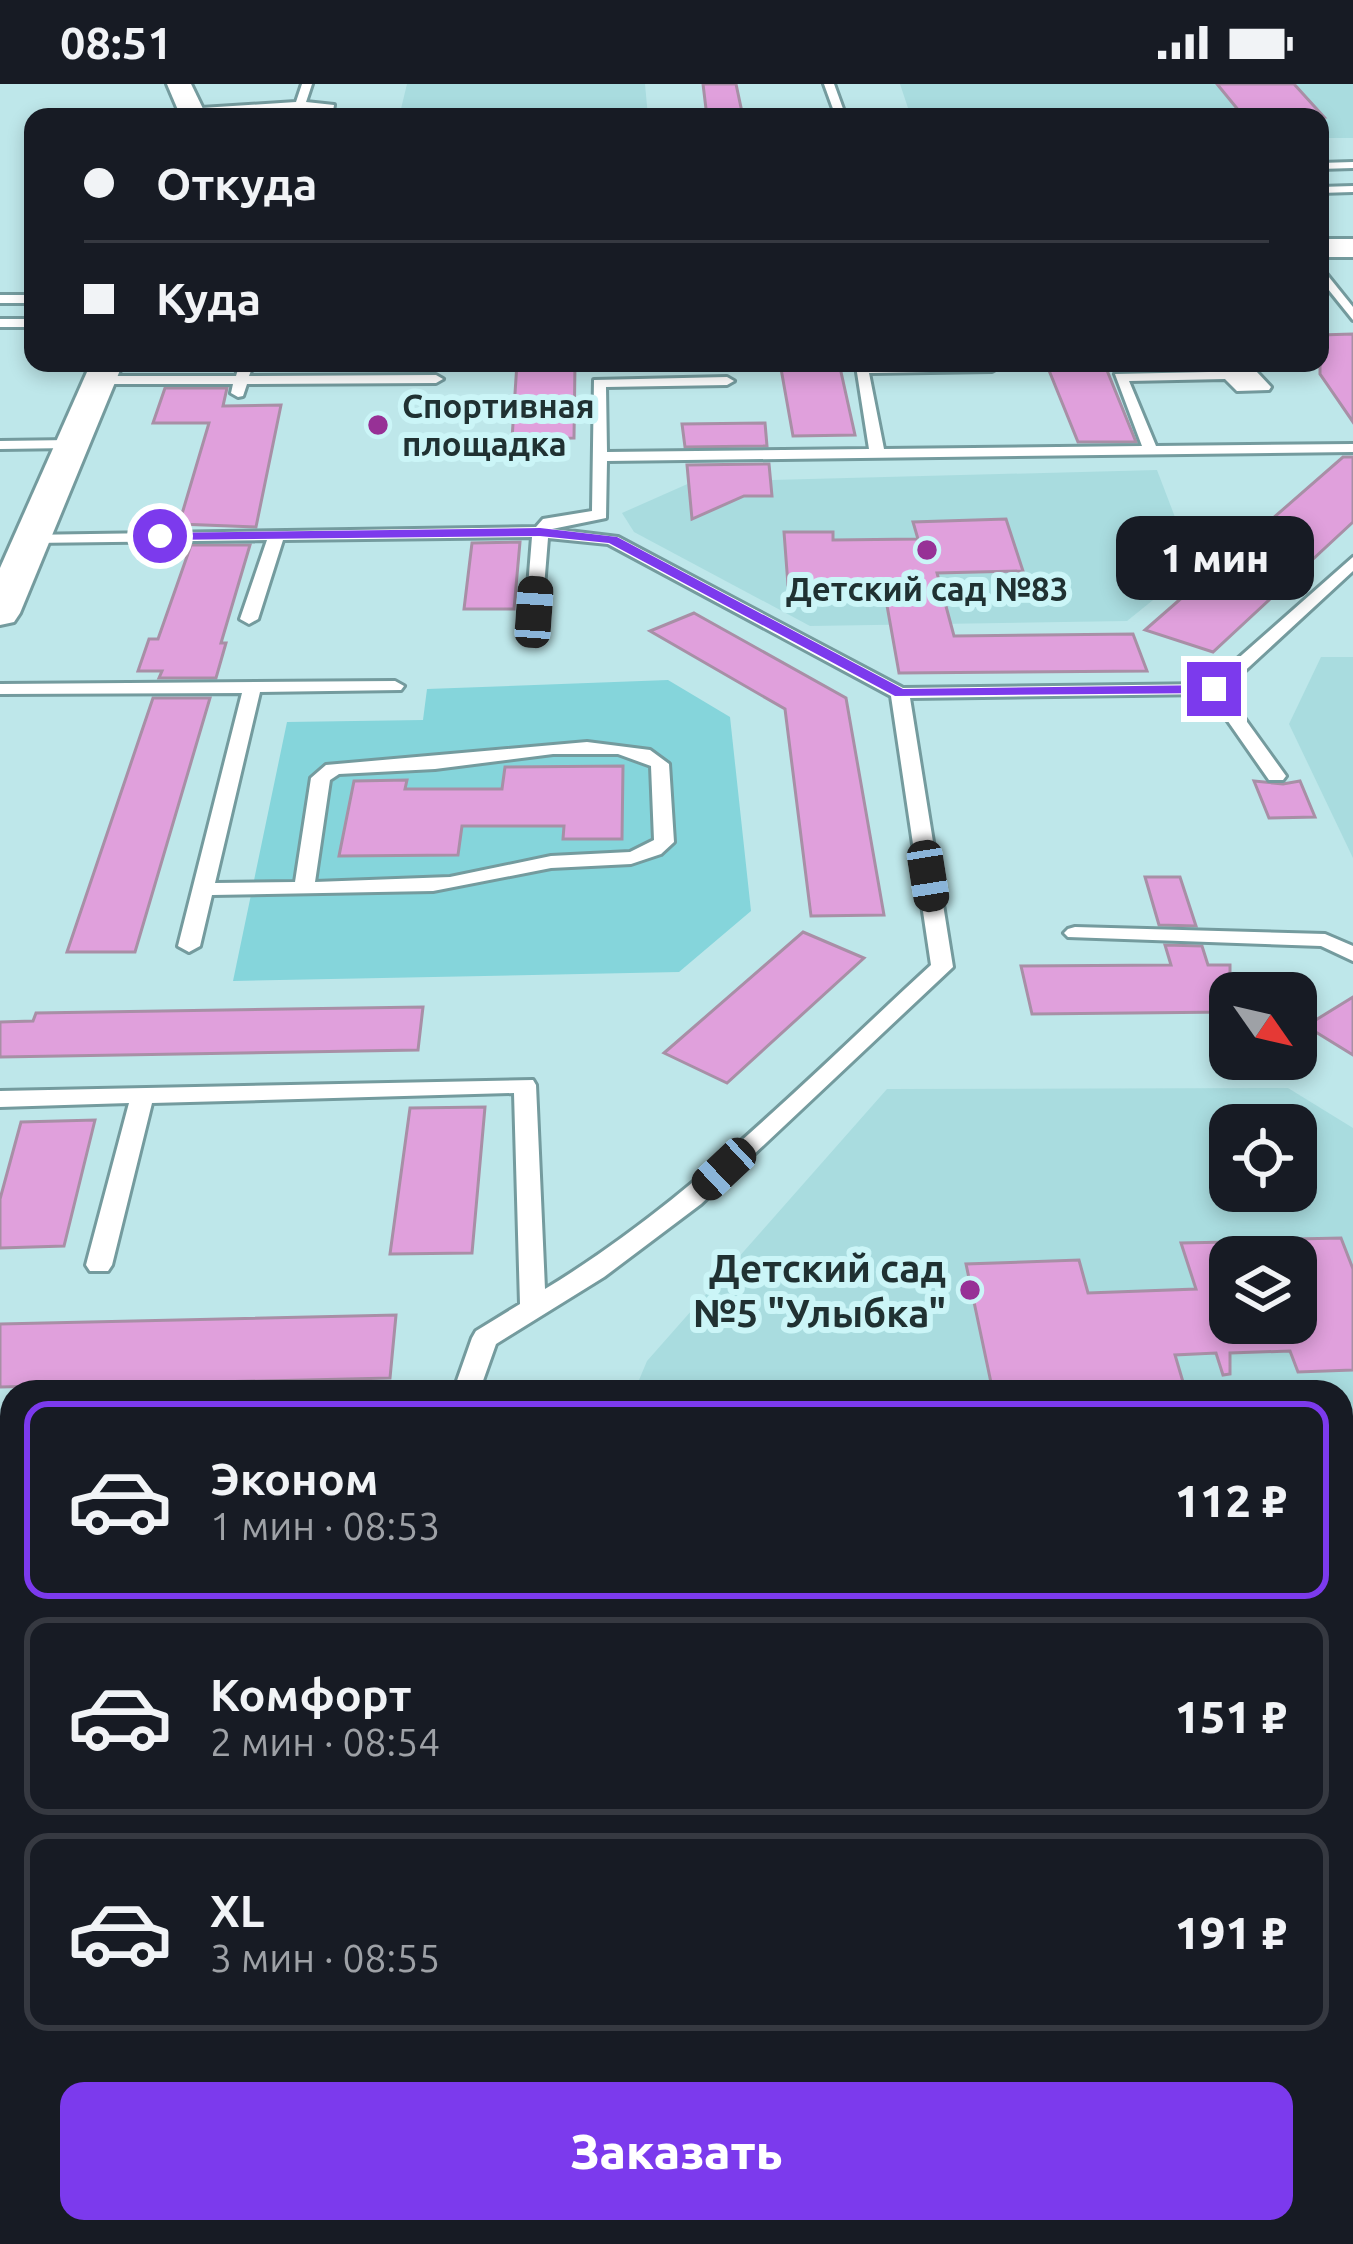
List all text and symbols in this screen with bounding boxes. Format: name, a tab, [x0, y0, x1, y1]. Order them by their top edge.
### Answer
text: 08:51	[60, 17, 173, 68]
text: Откуда	[156, 158, 317, 209]
text: Куда	[156, 273, 261, 324]
place label: Спортивная площадка	[402, 387, 595, 462]
marker: Спортивная площадка	[365, 412, 391, 438]
route start	[133, 509, 187, 563]
callout: 1 мин	[1115, 515, 1313, 599]
text: 1 мин	[1161, 536, 1269, 579]
marker: Детский сад №83	[914, 537, 940, 563]
place label: Детский сад №83	[786, 570, 1068, 607]
car	[514, 575, 554, 649]
route end	[1187, 662, 1241, 716]
car	[905, 838, 951, 914]
north arrow	[1209, 972, 1317, 1080]
map controls	[1209, 972, 1317, 1344]
button: locate	[1209, 1104, 1317, 1212]
car	[685, 1131, 763, 1207]
button: layers	[1209, 1236, 1317, 1344]
place label: Детский сад №5 "Улыбка"	[693, 1246, 946, 1334]
marker: Детский сад №5 "Улыбка"	[957, 1277, 983, 1303]
icon: car	[66, 1446, 174, 1554]
text: Эконом	[210, 1453, 379, 1504]
text: 112 ₽	[1175, 1475, 1287, 1526]
text: 1 мин · 08:53	[210, 1504, 440, 1547]
icon: car	[66, 1662, 174, 1770]
text: Комфорт	[210, 1669, 412, 1720]
text: 151 ₽	[1175, 1691, 1287, 1742]
text: 2 мин · 08:54	[210, 1720, 440, 1763]
icon: car	[66, 1878, 174, 1986]
text: XL	[210, 1885, 264, 1936]
text: 191 ₽	[1175, 1907, 1287, 1958]
text: 3 мин · 08:55	[210, 1936, 440, 1979]
button: Заказать	[60, 2082, 1293, 2220]

